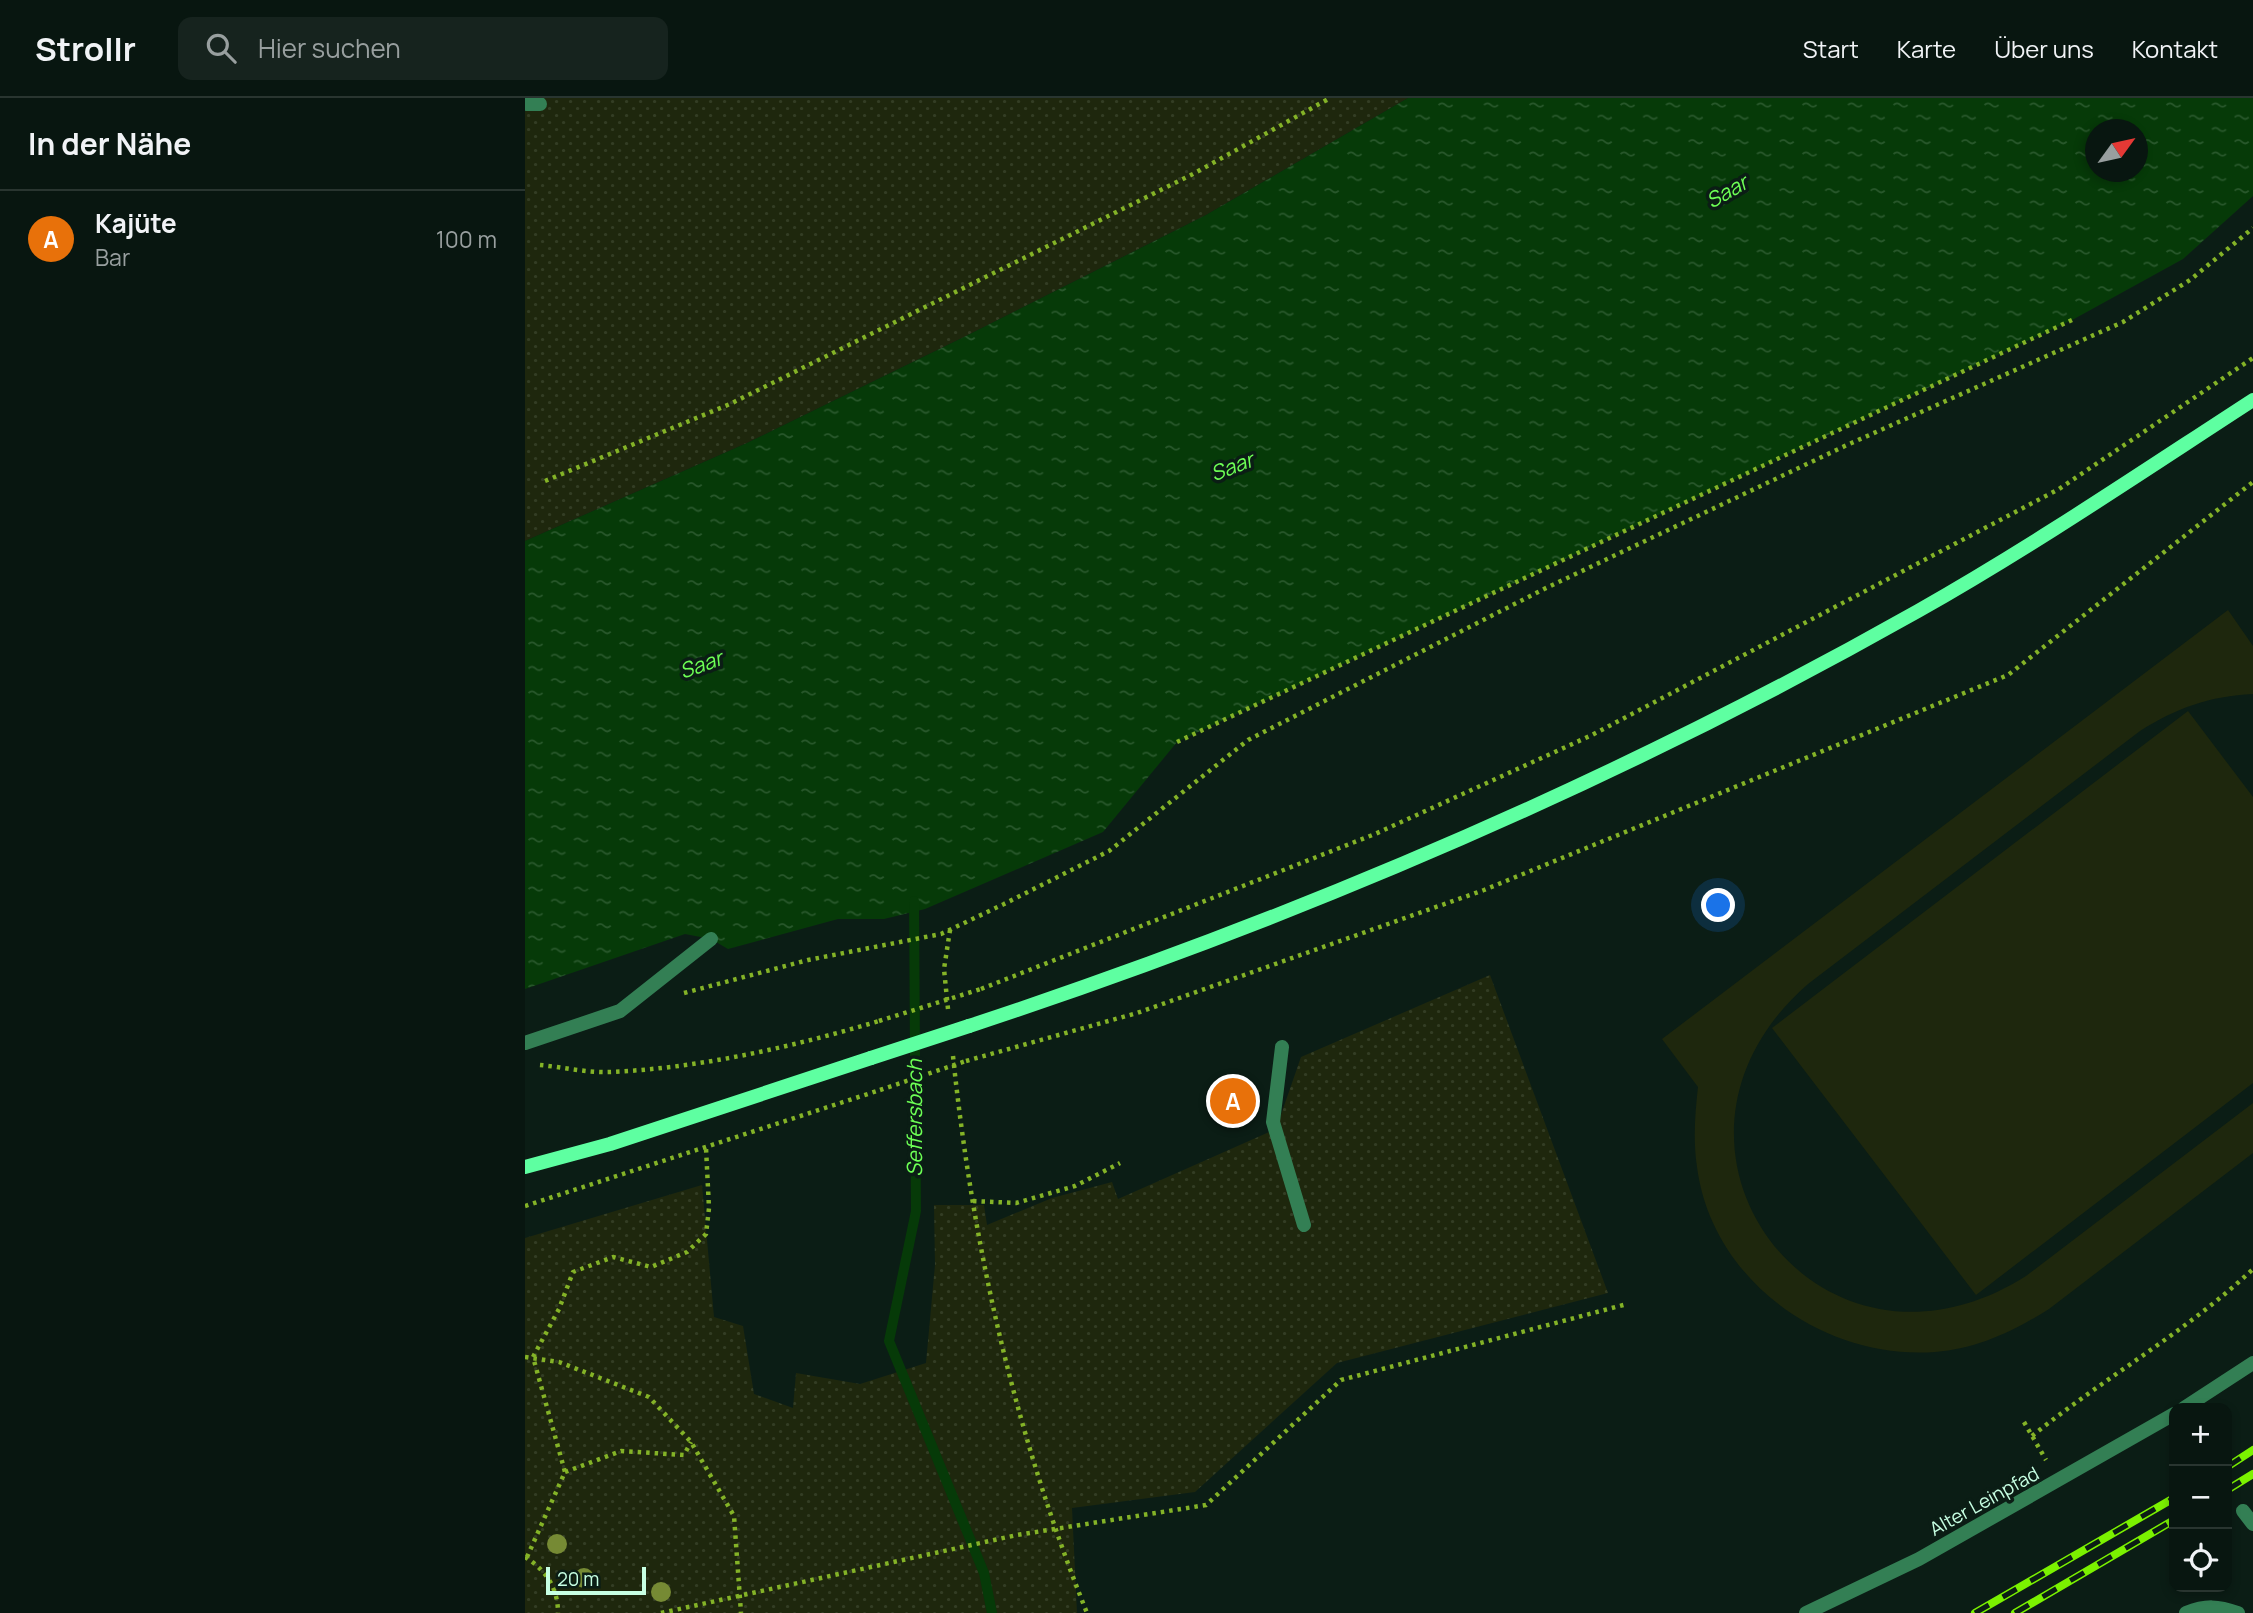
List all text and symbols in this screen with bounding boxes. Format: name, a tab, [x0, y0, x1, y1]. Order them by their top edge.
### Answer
search box	[178, 17, 668, 80]
text: Strollr	[35, 26, 136, 71]
icon: search	[202, 29, 240, 67]
text: Hier suchen	[258, 30, 401, 66]
text: Start	[1803, 32, 1859, 65]
text: Karte	[1897, 32, 1956, 65]
text: Über uns	[1994, 32, 2094, 65]
text: Kontakt	[2132, 32, 2218, 65]
north arrow	[2085, 119, 2148, 182]
text: In der Nähe	[28, 123, 191, 164]
water label: Saar	[1701, 167, 1755, 214]
text: Kajüte	[95, 205, 177, 241]
text: A	[43, 223, 59, 255]
text: 100 m	[436, 223, 497, 255]
text: Bar	[95, 241, 130, 273]
water label: Saar	[1206, 444, 1259, 487]
water label: Saar	[675, 643, 728, 685]
your location	[1701, 888, 1735, 922]
water label: Seffersbach	[900, 1058, 928, 1177]
pin: A	[1210, 1075, 1256, 1127]
map controls	[2169, 1403, 2232, 1592]
button: +	[2169, 1403, 2232, 1466]
street label: Alter Leinpfad	[1925, 1460, 2043, 1542]
button: −	[2169, 1466, 2232, 1529]
button: locate	[2169, 1529, 2232, 1592]
scale bar	[546, 1564, 646, 1596]
text: 20 m	[557, 1566, 599, 1592]

